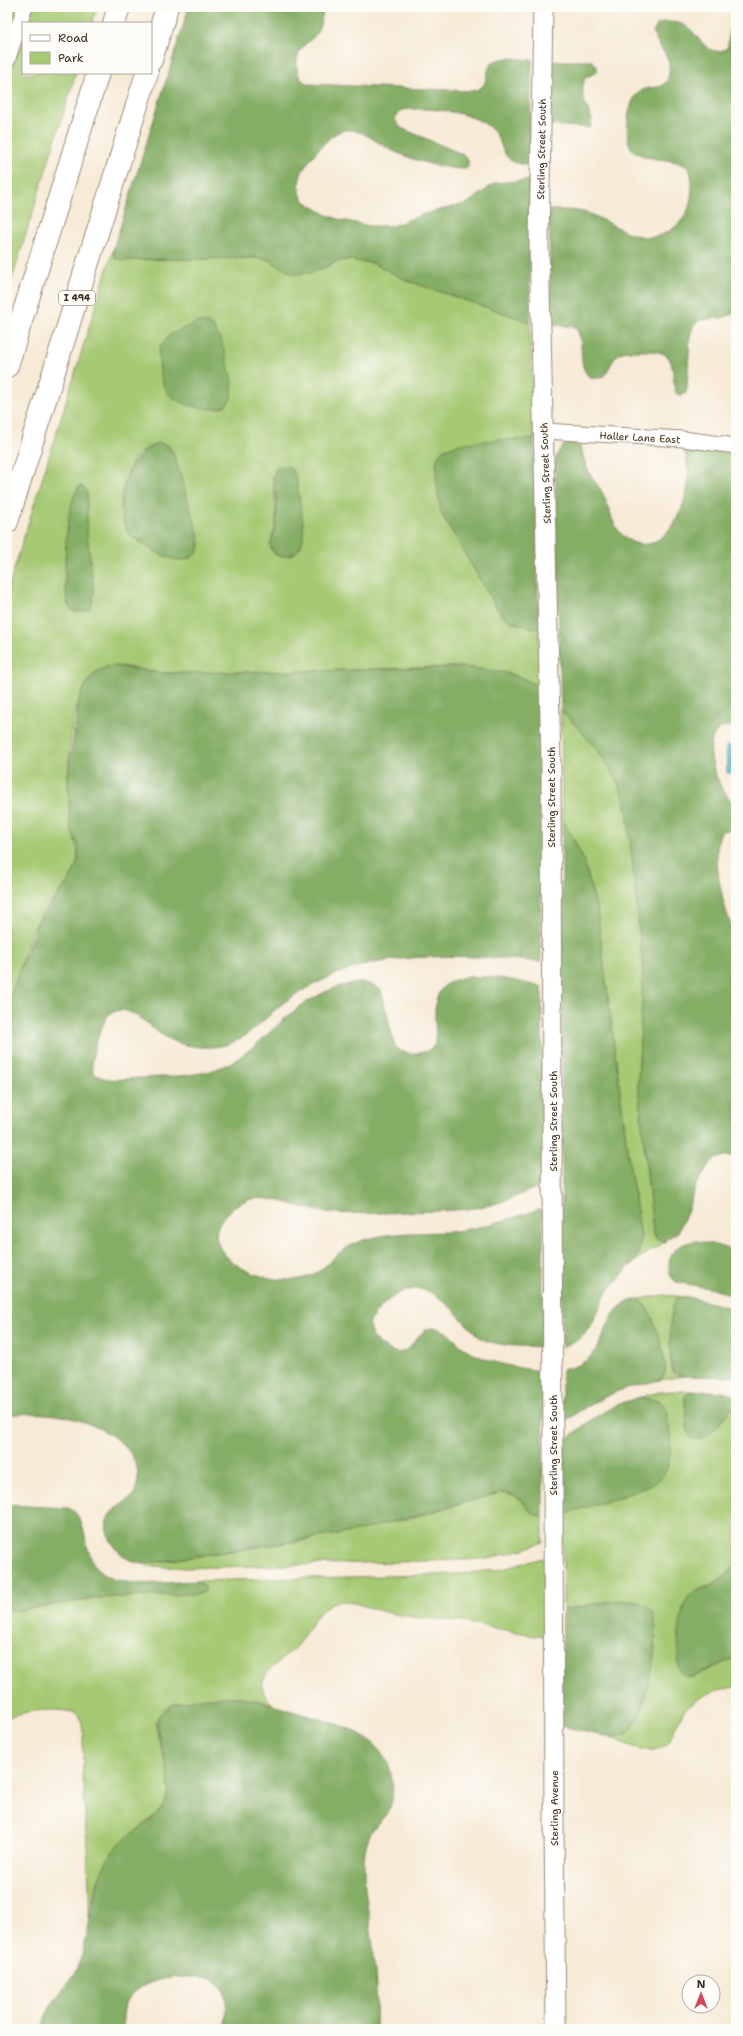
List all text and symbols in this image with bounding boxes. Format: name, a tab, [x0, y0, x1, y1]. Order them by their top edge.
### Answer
legend	[22, 22, 152, 74]
text: Road	[58, 30, 89, 46]
text: Park	[58, 50, 84, 66]
street label: Sterling Street South	[534, 98, 549, 200]
road number: I 494	[59, 291, 95, 305]
street label: Sterling Street South	[537, 422, 554, 524]
street label: Haller Lane East	[599, 429, 681, 446]
street label: Sterling Street South	[545, 746, 558, 848]
street label: Sterling Street South	[547, 1070, 560, 1172]
street label: Sterling Street South	[547, 1394, 560, 1496]
street label: Sterling Avenue	[548, 1770, 561, 1846]
north arrow	[681, 1974, 721, 2014]
text: N	[697, 1977, 706, 1992]

